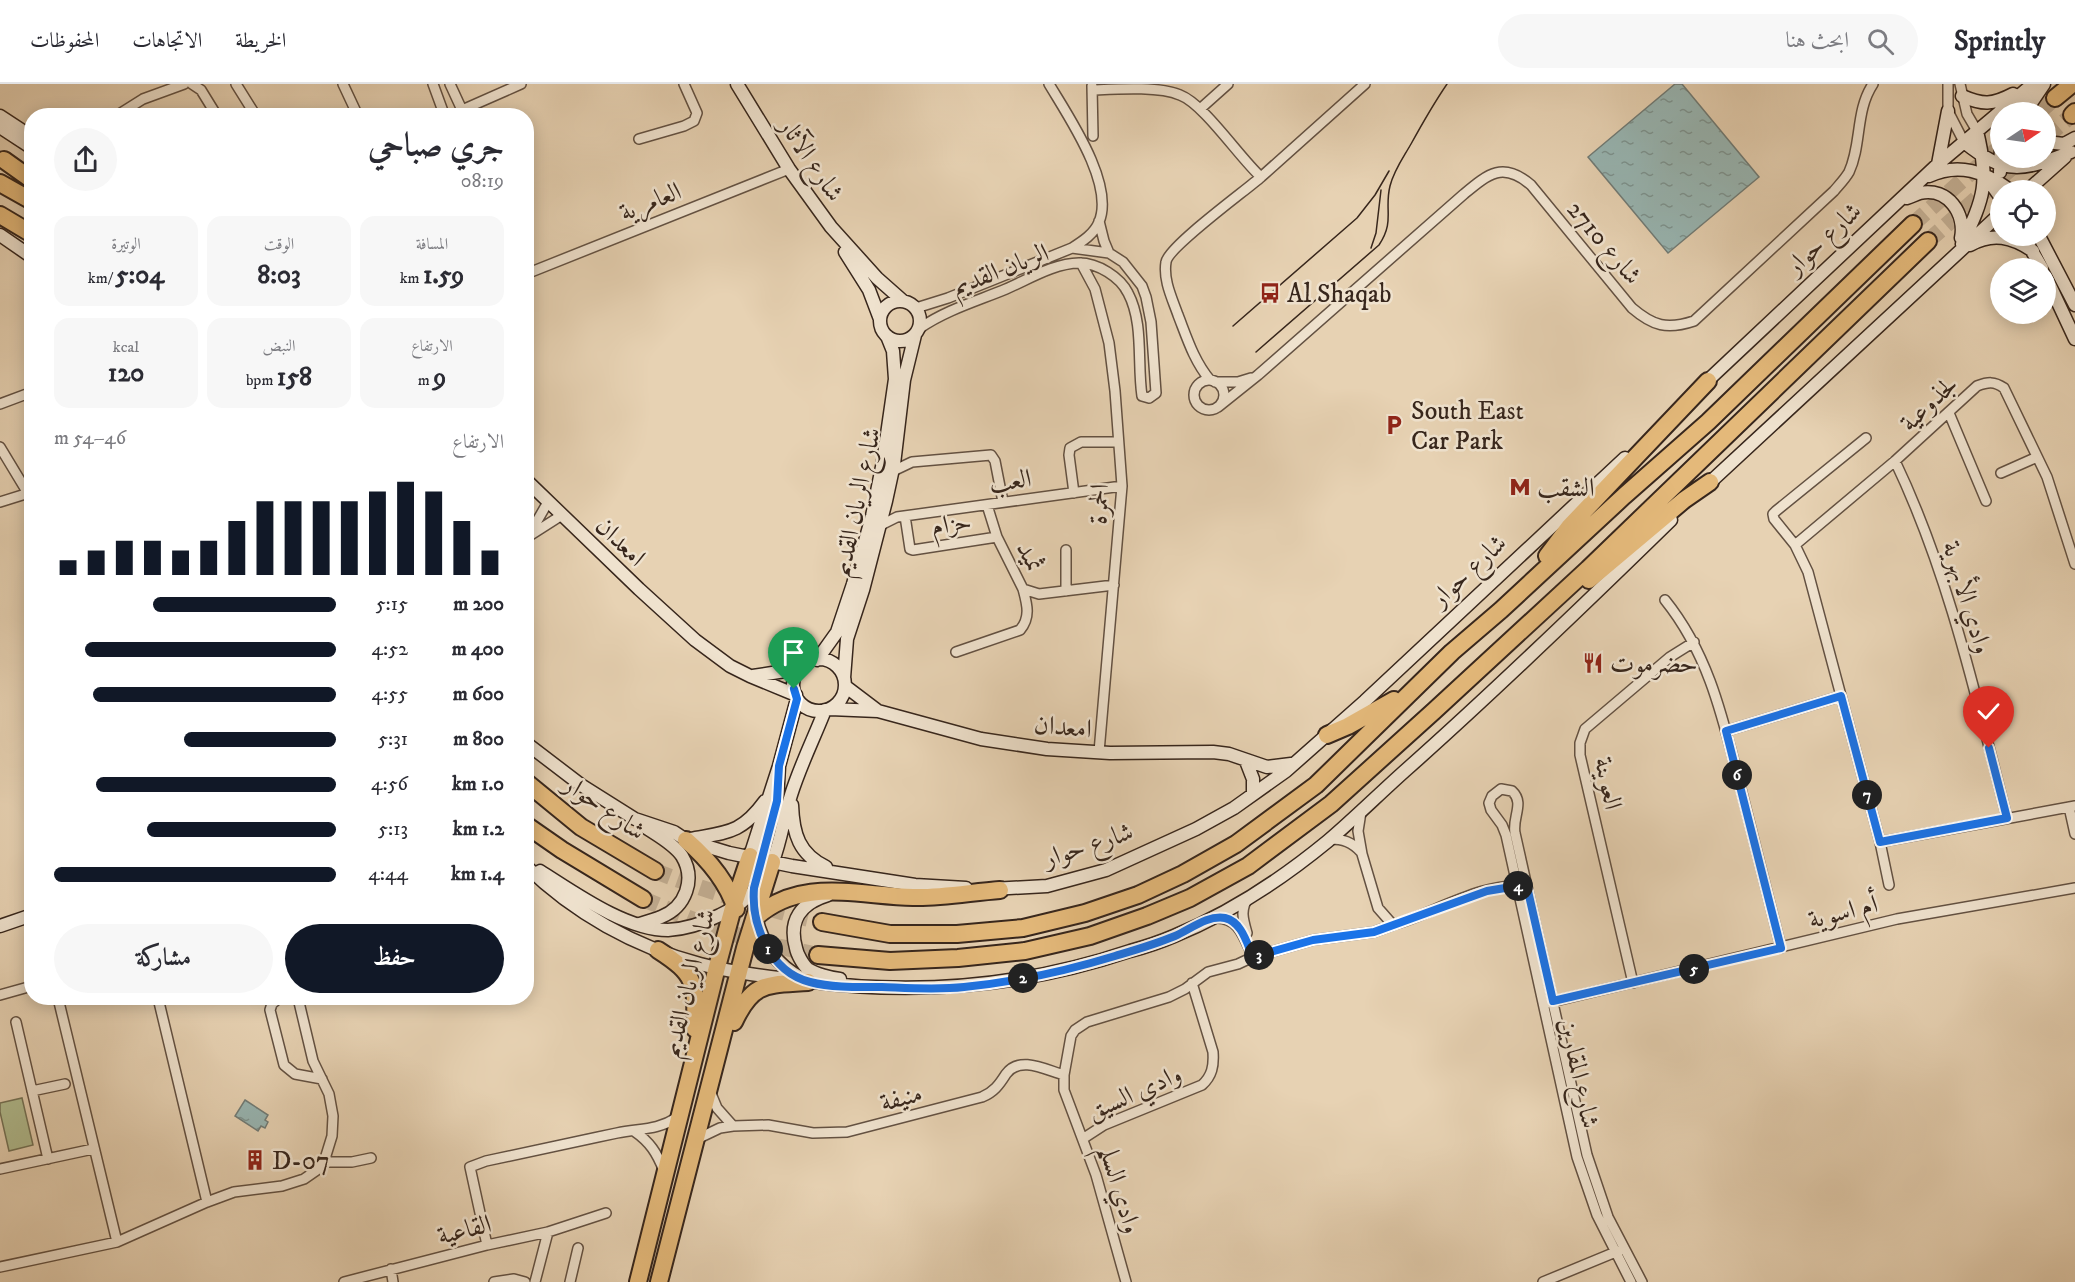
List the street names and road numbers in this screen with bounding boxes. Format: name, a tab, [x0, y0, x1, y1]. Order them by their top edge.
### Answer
street label: شارع الآثار	[766, 109, 851, 210]
street label: العامرية	[615, 175, 686, 230]
street label: شارع 2710	[1556, 194, 1649, 294]
street label: شارع حوار	[1777, 195, 1872, 288]
street label: الريان القديم	[947, 237, 1055, 309]
street label: لجذوعية	[1893, 369, 1965, 439]
street label: شارع الريان القديم	[826, 425, 894, 581]
street label: العب	[987, 462, 1034, 501]
street label: الحمرة	[1082, 483, 1117, 525]
street label: حزام	[929, 505, 974, 549]
street label: امعدان	[588, 510, 652, 574]
street label: شارع حوار	[1422, 527, 1517, 620]
street label: ثميد	[1008, 536, 1051, 578]
street label: وادي الأبهرية	[1931, 536, 2002, 659]
street label: امعدان	[1033, 709, 1093, 746]
street label: العوينة	[1586, 754, 1629, 813]
street label: شارع حوار	[552, 766, 652, 852]
street label: شارع حوار	[1036, 815, 1139, 880]
street label: أم اسوية	[1805, 886, 1883, 942]
street label: شارع الريان القديم	[655, 906, 729, 1062]
street label: شارع المقارين	[1547, 1015, 1606, 1132]
street label: وادي السيق	[1082, 1058, 1188, 1132]
street label: منيفة	[877, 1077, 926, 1120]
street label: وادي السلم	[1083, 1141, 1149, 1240]
street label: القاعية	[434, 1208, 495, 1253]

